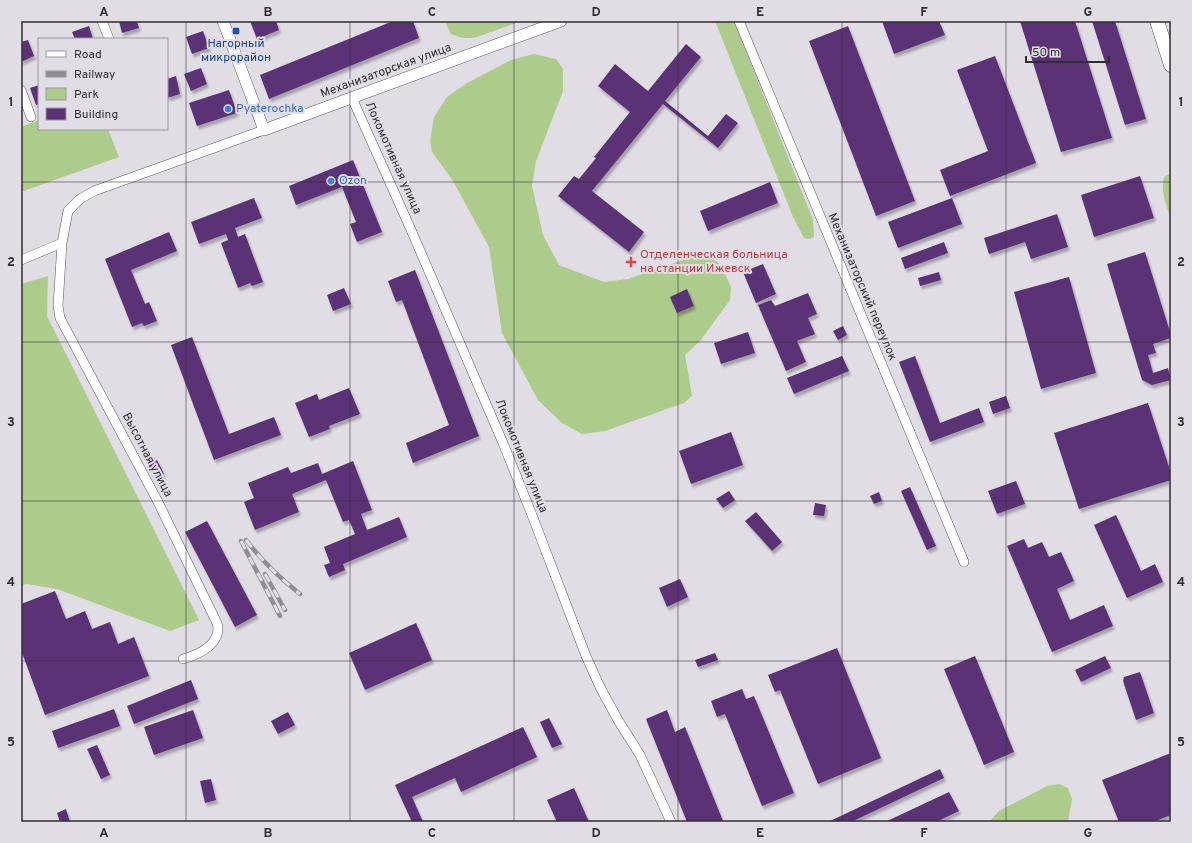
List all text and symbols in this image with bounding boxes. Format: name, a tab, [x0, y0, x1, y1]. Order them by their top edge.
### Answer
text: A	[99, 5, 109, 21]
text: B	[264, 5, 273, 21]
text: C	[428, 5, 436, 21]
text: D	[591, 5, 601, 21]
text: E	[756, 5, 764, 21]
text: F	[920, 5, 928, 21]
text: G	[1084, 5, 1093, 21]
marker: Нагорный микрорайон	[231, 26, 241, 36]
place label: Нагорный микрорайон	[201, 36, 271, 66]
legend	[38, 38, 168, 130]
scale bar	[1026, 38, 1109, 64]
street label: Механизаторская улица	[318, 40, 454, 102]
text: 50 m	[1032, 45, 1060, 61]
text: Road	[74, 47, 102, 63]
text: Railway	[74, 67, 115, 83]
text: Park	[74, 87, 99, 103]
text: 1	[8, 95, 14, 111]
text: 1	[1178, 95, 1184, 111]
street label: Локомотивная улица	[361, 99, 425, 217]
place label: Pyaterochka	[236, 101, 304, 117]
marker: Pyaterochka	[223, 104, 233, 114]
text: Building	[74, 107, 118, 123]
place label: Ozon	[339, 173, 367, 189]
marker: Ozon	[326, 176, 336, 186]
street label: Механизаторский переулок	[824, 211, 900, 363]
place label: Отделенческая больница на станции Ижевск	[640, 247, 788, 277]
text: 2	[7, 255, 15, 271]
text: 2	[1177, 255, 1185, 271]
marker: Отделенческая больница на станции Ижевск	[625, 256, 637, 268]
street label: Локомотивная улица	[491, 397, 551, 515]
street label: Высотная улица	[118, 410, 176, 500]
text: 3	[7, 415, 15, 431]
text: 3	[1177, 415, 1185, 431]
text: 4	[7, 575, 15, 591]
text: 4	[1177, 575, 1185, 591]
text: 5	[7, 735, 15, 751]
text: 5	[1177, 735, 1185, 751]
text: A	[99, 826, 109, 842]
text: B	[264, 826, 273, 842]
text: C	[428, 826, 436, 842]
text: D	[591, 826, 601, 842]
text: E	[756, 826, 764, 842]
text: F	[920, 826, 928, 842]
text: G	[1084, 826, 1093, 842]

